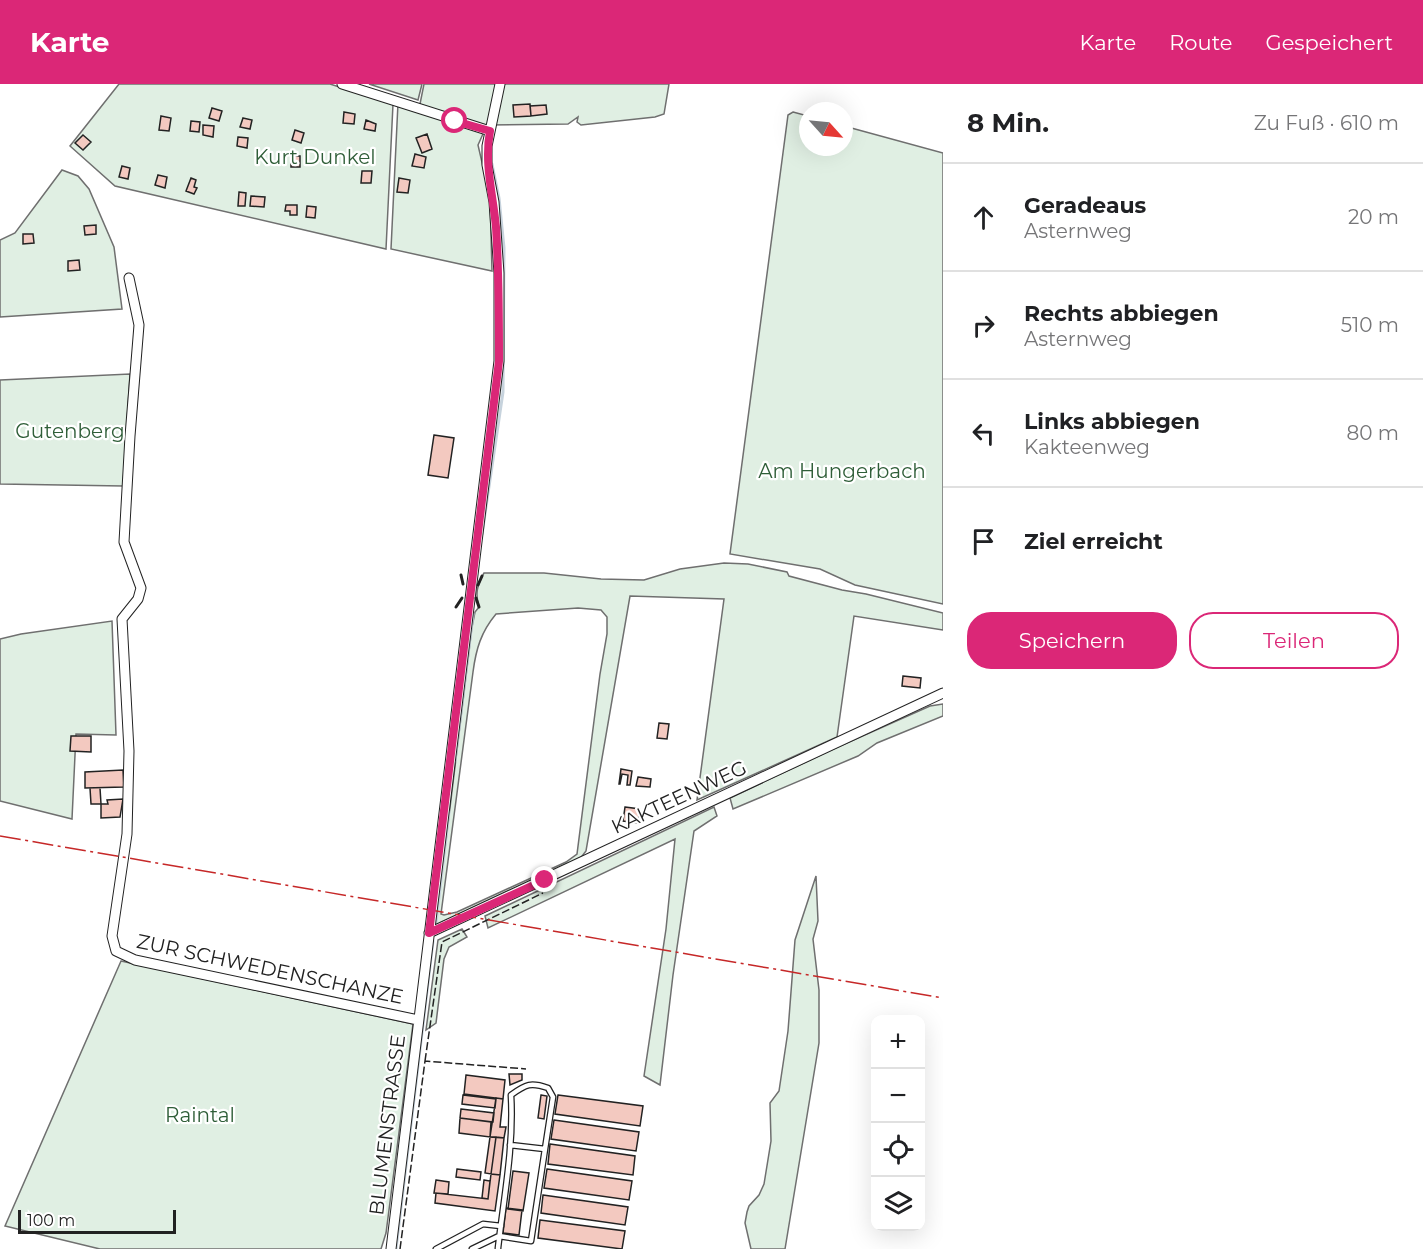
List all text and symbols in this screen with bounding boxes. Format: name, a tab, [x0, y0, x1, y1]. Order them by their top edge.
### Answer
text: Karte	[30, 25, 110, 59]
text: Karte	[1080, 30, 1136, 55]
text: Route	[1169, 30, 1232, 55]
text: Gespeichert	[1265, 30, 1393, 55]
north arrow	[799, 102, 853, 156]
route start	[441, 107, 467, 133]
text: 8 Min.	[967, 107, 1049, 139]
text: Zu Fuß · 610 m	[1254, 111, 1399, 135]
park label: Kurt Dunkel	[254, 145, 376, 169]
text: Geradeaus	[1024, 192, 1146, 219]
icon: ahead	[967, 201, 1000, 234]
text: 20 m	[1348, 205, 1399, 229]
text: Asternweg	[1024, 219, 1132, 243]
text: Rechts abbiegen	[1024, 300, 1219, 327]
icon: right	[967, 309, 1000, 342]
text: 510 m	[1341, 313, 1399, 337]
text: Asternweg	[1024, 327, 1132, 351]
text: Links abbiegen	[1024, 408, 1200, 435]
icon: left	[967, 417, 1000, 450]
park label: Gutenberg	[15, 419, 125, 443]
text: 80 m	[1347, 421, 1399, 445]
text: Kakteenweg	[1024, 435, 1150, 459]
park label: Am Hungerbach	[758, 459, 926, 483]
icon: arrive	[967, 525, 1000, 558]
text: Ziel erreicht	[1024, 528, 1163, 555]
button: Speichern	[967, 612, 1177, 669]
button: Teilen	[1189, 612, 1399, 669]
street label: KAKTEENWEG	[608, 755, 750, 839]
route end	[531, 866, 557, 892]
street label: ZUR SCHWEDENSCHANZE	[134, 929, 406, 1009]
map controls	[871, 1015, 925, 1231]
button: +	[871, 1015, 925, 1069]
street label: BLUMENSTRASSE	[364, 1033, 410, 1217]
button: −	[871, 1069, 925, 1123]
park label: Raintal	[165, 1103, 235, 1127]
button: locate	[871, 1123, 925, 1177]
button: layers	[871, 1177, 925, 1231]
scale bar	[18, 1207, 176, 1234]
text: 100 m	[27, 1211, 75, 1230]

